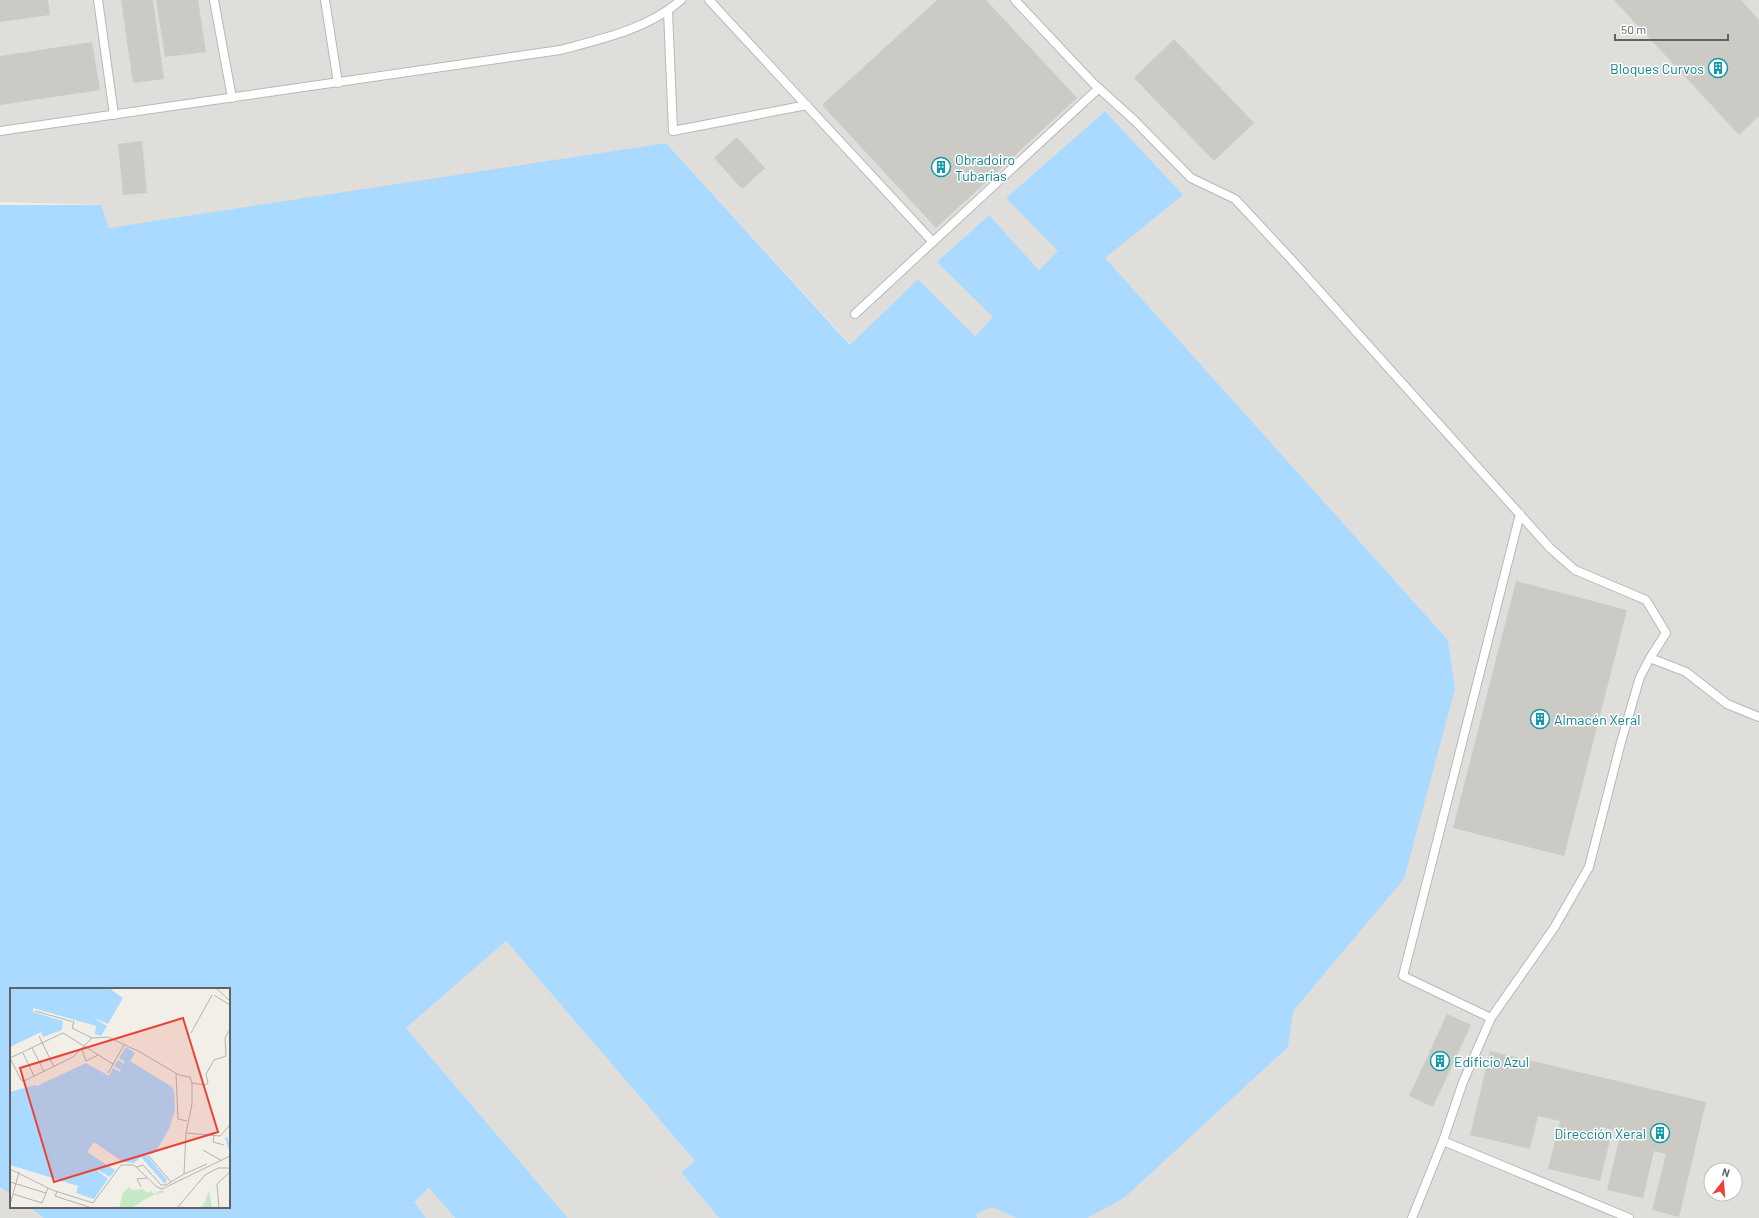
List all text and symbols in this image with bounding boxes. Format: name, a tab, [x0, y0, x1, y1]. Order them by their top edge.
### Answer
scale bar	[1615, 16, 1728, 42]
text: 50 m	[1621, 22, 1646, 36]
building icon: Bloques Curvos	[1707, 57, 1729, 79]
place label: Bloques Curvos	[1610, 60, 1704, 77]
place label: Obradoiro Tubarías	[955, 151, 1015, 184]
building icon: Obradoiro Tubarías	[930, 156, 952, 178]
building icon: Almacén Xeral	[1529, 708, 1551, 730]
place label: Almacén Xeral	[1554, 711, 1640, 728]
inset map	[10, 988, 230, 1208]
building icon: Edificio Azul	[1429, 1050, 1451, 1072]
place label: Edificio Azul	[1454, 1053, 1529, 1070]
building icon: Dirección Xeral	[1649, 1122, 1671, 1144]
place label: Dirección Xeral	[1554, 1125, 1646, 1142]
north arrow	[1703, 1162, 1743, 1202]
text: N	[1721, 1165, 1731, 1179]

